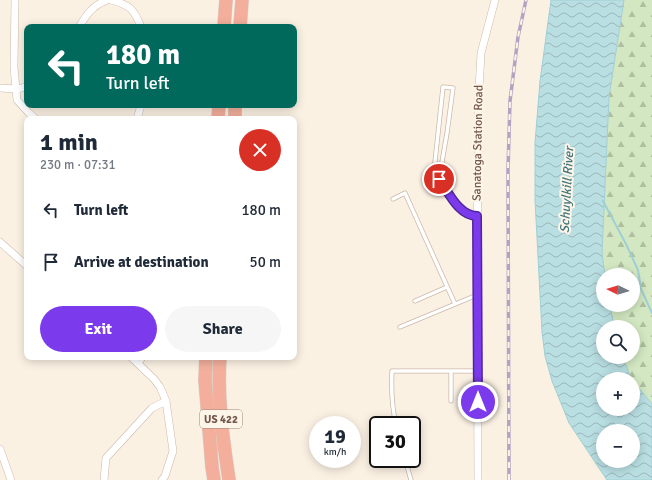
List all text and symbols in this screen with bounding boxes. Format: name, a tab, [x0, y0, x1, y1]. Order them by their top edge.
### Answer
text: 180 m	[106, 38, 180, 72]
icon: left	[40, 40, 92, 92]
text: Turn left	[106, 72, 169, 94]
street label: Sanatoga Station Road	[469, 85, 487, 201]
text: 1 min	[40, 127, 98, 157]
button: close	[239, 129, 281, 171]
water label: Schuylkill River	[557, 144, 577, 233]
text: 230 m · 07:31	[40, 157, 116, 173]
pin	[422, 162, 456, 196]
icon: arrive	[428, 168, 450, 190]
icon: left	[40, 199, 62, 221]
text: Turn left	[74, 201, 128, 219]
text: 180 m	[241, 201, 281, 219]
icon: arrive	[40, 251, 62, 273]
text: Arrive at destination	[74, 253, 209, 271]
text: 50 m	[250, 253, 281, 271]
north arrow	[596, 268, 640, 312]
map controls	[596, 268, 640, 468]
button: Exit	[40, 306, 157, 352]
button: Share	[165, 306, 281, 352]
button: search	[596, 320, 640, 364]
button: +	[596, 372, 640, 416]
position arrow	[457, 381, 499, 423]
road number: US 422	[200, 410, 242, 428]
speed limit sign: 30	[369, 416, 421, 468]
text: 19	[324, 424, 346, 449]
button: −	[596, 424, 640, 468]
text: km/h	[324, 446, 346, 458]

